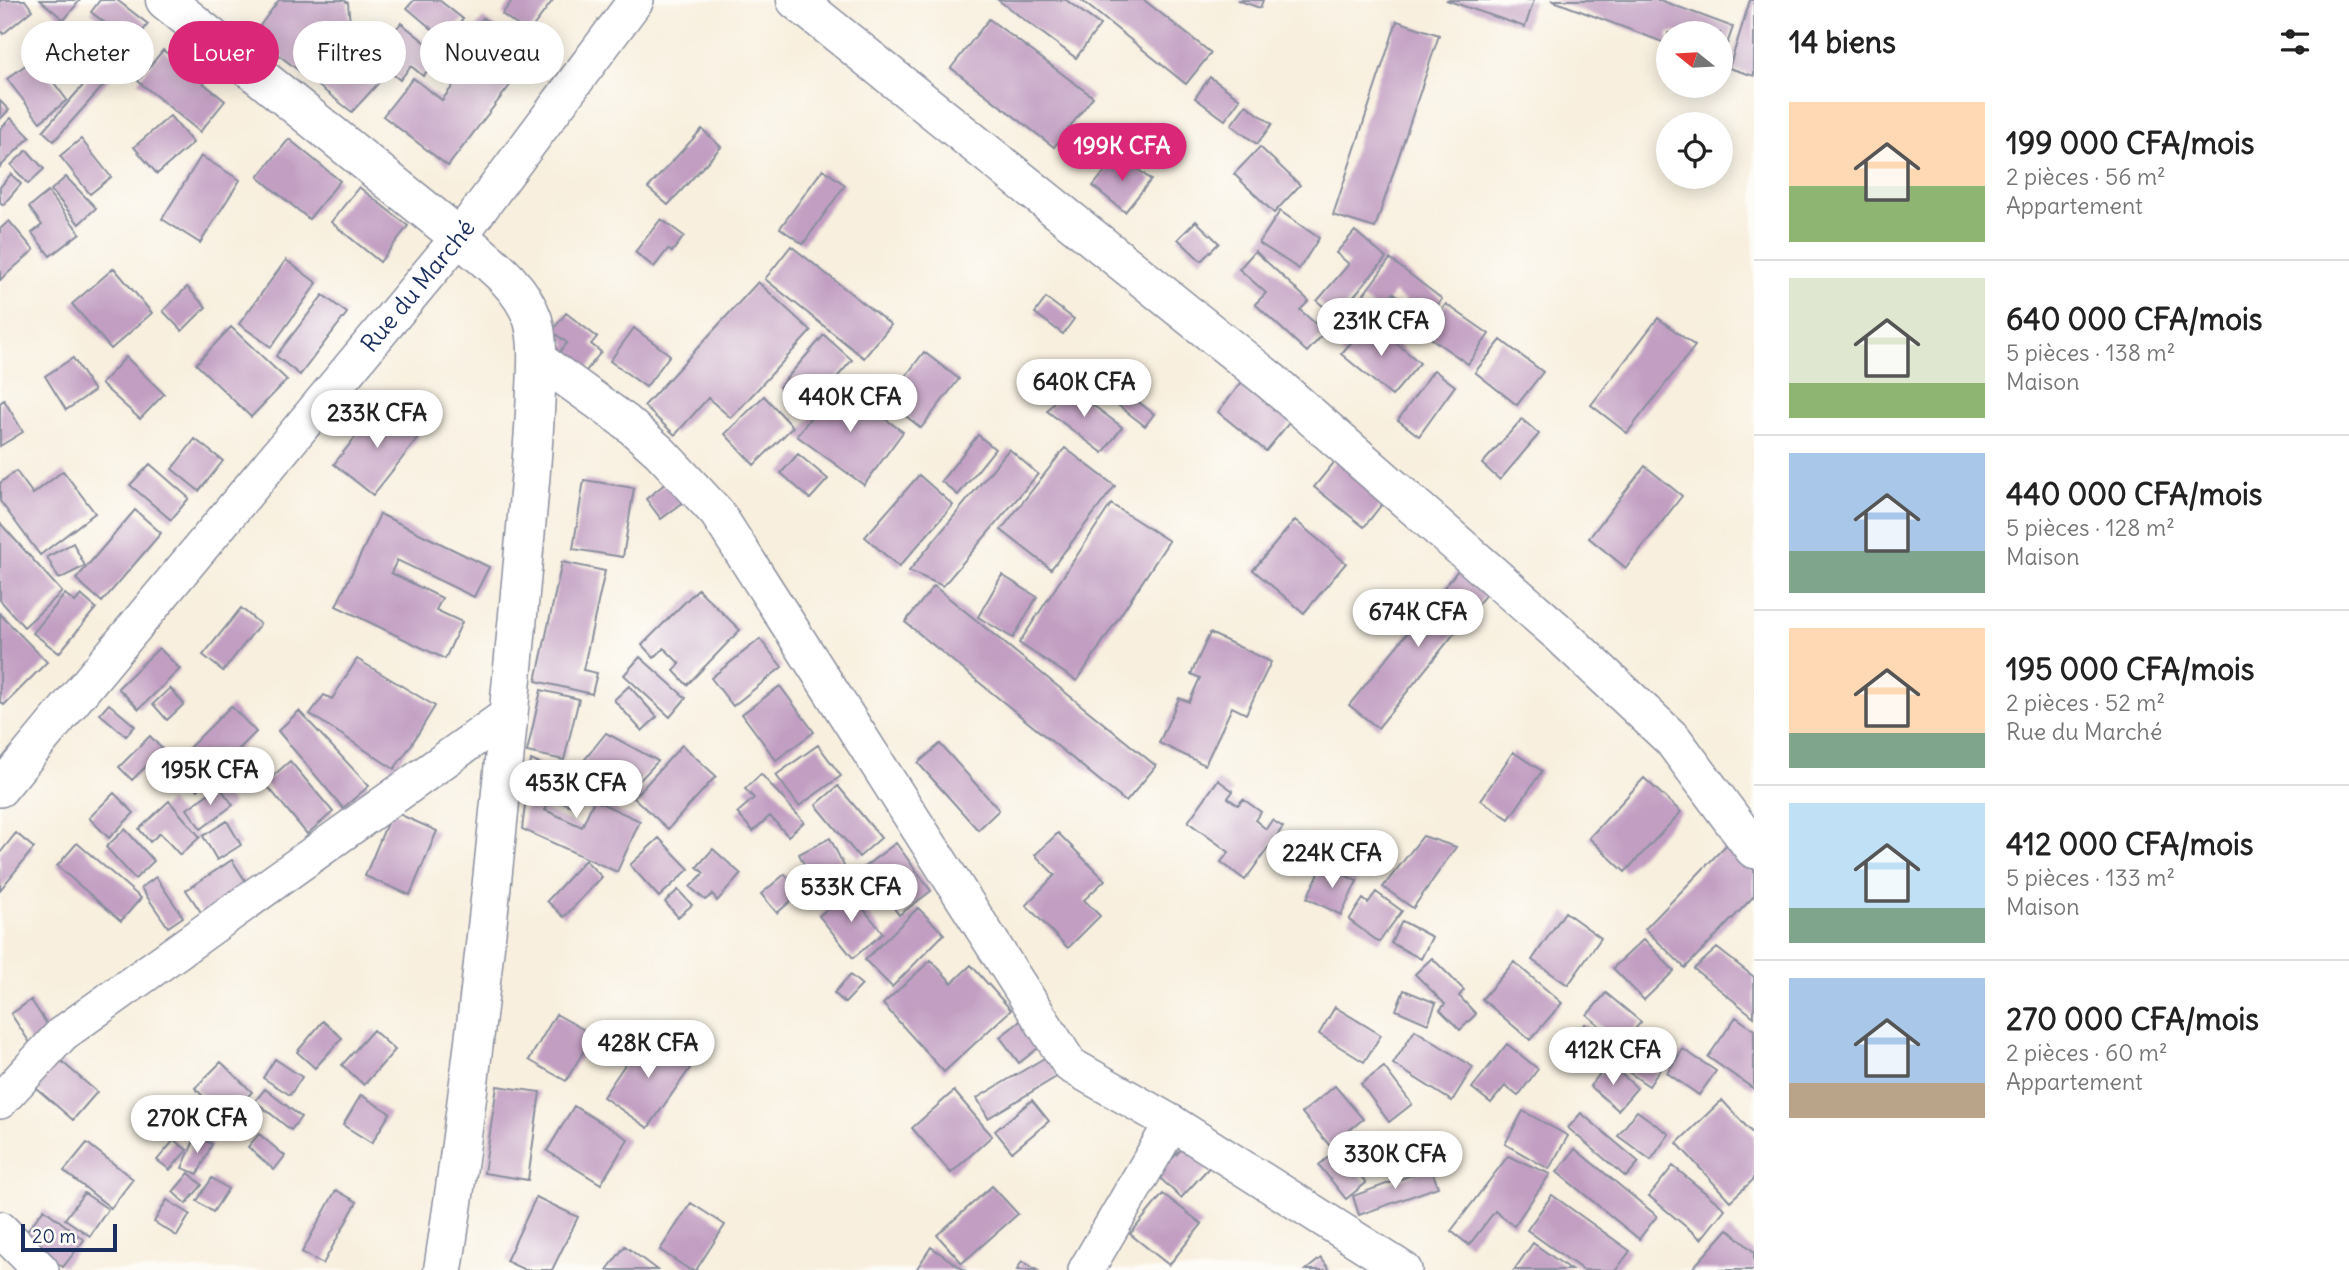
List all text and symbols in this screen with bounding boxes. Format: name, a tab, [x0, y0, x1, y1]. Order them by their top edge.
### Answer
chip: Acheter	[21, 21, 154, 84]
chip: Louer	[168, 21, 279, 84]
chip: Filtres	[293, 21, 406, 84]
chip: Nouveau	[420, 21, 564, 84]
north arrow	[1656, 21, 1732, 98]
map controls	[1656, 21, 1733, 189]
text: 14 biens	[1789, 23, 1896, 61]
icon: filters	[2276, 23, 2314, 61]
button: locate	[1656, 112, 1733, 189]
pin: 199K CFA	[1050, 124, 1194, 183]
text: 199 000 CFA/mois	[2006, 124, 2254, 162]
icon: home	[1845, 130, 1929, 214]
text: 199K CFA	[1073, 131, 1171, 160]
text: 2 pièces · 56 m²	[2006, 162, 2166, 191]
text: Appartement	[2006, 191, 2143, 220]
street label: Rue du Marché	[354, 213, 481, 358]
pin: 231K CFA	[1309, 298, 1453, 358]
text: 640 000 CFA/mois	[2006, 300, 2262, 338]
text: 231K CFA	[1333, 306, 1429, 335]
icon: home	[1845, 306, 1929, 390]
text: 5 pièces · 138 m²	[2006, 338, 2175, 367]
pin: 640K CFA	[1012, 360, 1156, 419]
text: 640K CFA	[1032, 367, 1136, 396]
text: Maison	[2006, 367, 2080, 396]
pin: 440K CFA	[778, 374, 922, 434]
text: 440K CFA	[798, 382, 902, 411]
pin: 233K CFA	[305, 391, 449, 450]
text: 233K CFA	[327, 398, 427, 427]
text: 440 000 CFA/mois	[2006, 475, 2262, 513]
icon: home	[1845, 481, 1929, 565]
text: 5 pièces · 128 m²	[2006, 513, 2175, 542]
text: Maison	[2006, 542, 2080, 571]
pin: 674K CFA	[1346, 590, 1490, 649]
text: 674K CFA	[1369, 597, 1467, 626]
text: 195 000 CFA/mois	[2006, 650, 2254, 688]
icon: home	[1845, 656, 1929, 740]
text: 2 pièces · 52 m²	[2006, 688, 2165, 717]
text: Rue du Marché	[2006, 717, 2162, 746]
pin: 195K CFA	[138, 748, 282, 807]
text: 195K CFA	[161, 755, 259, 784]
pin: 453K CFA	[504, 760, 648, 820]
text: 453K CFA	[525, 768, 627, 797]
text: 412 000 CFA/mois	[2006, 825, 2253, 863]
pin: 224K CFA	[1260, 830, 1404, 890]
icon: home	[1845, 831, 1929, 915]
text: 224K CFA	[1282, 838, 1382, 867]
text: 5 pièces · 133 m²	[2006, 863, 2175, 892]
pin: 533K CFA	[779, 864, 923, 924]
text: 533K CFA	[801, 872, 901, 901]
text: Maison	[2006, 892, 2080, 921]
text: 270 000 CFA/mois	[2006, 1000, 2259, 1038]
icon: home	[1845, 1006, 1929, 1090]
pin: 428K CFA	[576, 1020, 720, 1080]
text: 428K CFA	[598, 1028, 698, 1057]
pin: 412K CFA	[1541, 1028, 1685, 1087]
text: 412K CFA	[1565, 1035, 1661, 1064]
text: 2 pièces · 60 m²	[2006, 1038, 2168, 1067]
text: Appartement	[2006, 1067, 2143, 1096]
pin: 270K CFA	[125, 1096, 269, 1155]
text: 270K CFA	[147, 1103, 247, 1132]
pin: 330K CFA	[1323, 1132, 1467, 1191]
text: 330K CFA	[1344, 1139, 1446, 1168]
scale bar	[21, 1221, 117, 1253]
text: 20 m	[32, 1224, 76, 1248]

